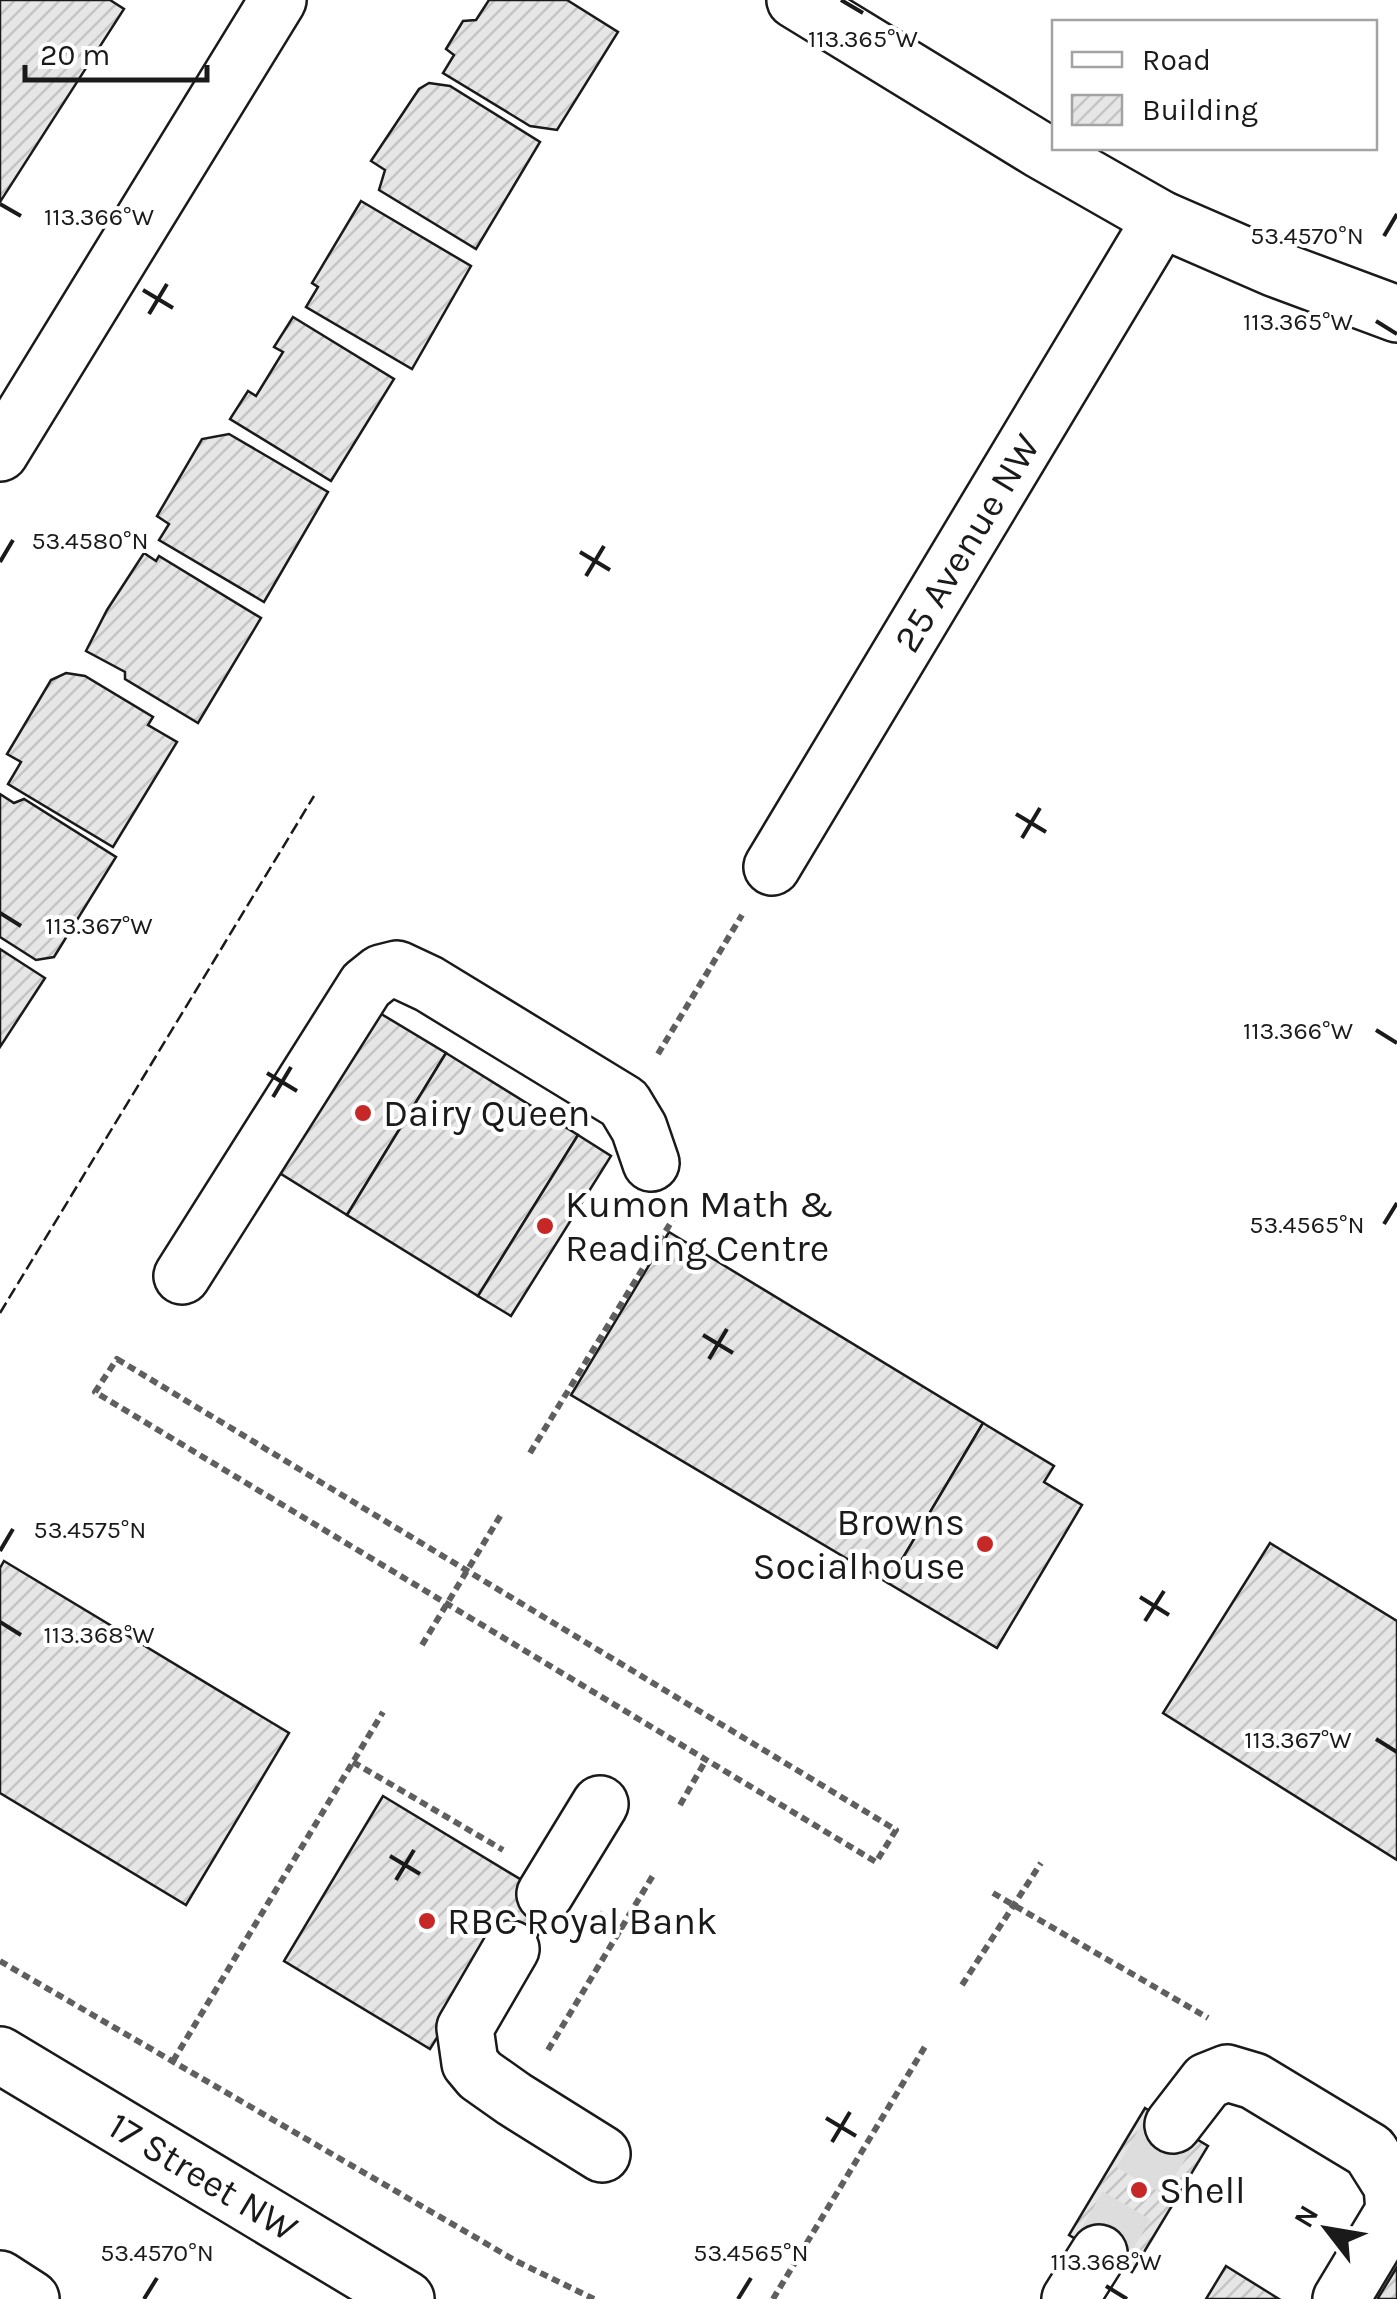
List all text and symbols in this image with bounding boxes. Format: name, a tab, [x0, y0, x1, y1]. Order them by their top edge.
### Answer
scale bar	[25, 20, 208, 82]
legend	[1052, 20, 1377, 150]
text: 113.365°W	[808, 24, 918, 53]
text: 20 m	[40, 37, 110, 73]
text: Road	[1142, 42, 1211, 78]
text: Building	[1142, 92, 1258, 128]
text: 113.366°W	[44, 202, 154, 231]
text: 53.4570°N	[1250, 221, 1364, 250]
text: 113.365°W	[1243, 307, 1353, 336]
street label: 25 Avenue NW	[884, 426, 1050, 660]
text: 53.4580°N	[31, 526, 149, 555]
text: 113.367°W	[45, 911, 153, 940]
text: 113.366°W	[1243, 1016, 1353, 1045]
place label: Dairy Queen	[383, 1091, 591, 1136]
marker: Dairy Queen	[352, 1102, 374, 1124]
place label: Kumon Math & Reading Centre	[565, 1182, 833, 1271]
text: 53.4565°N	[1249, 1210, 1365, 1239]
marker: Kumon Math & Reading Centre	[534, 1215, 556, 1237]
place label: Browns Socialhouse	[753, 1500, 965, 1589]
text: 53.4575°N	[34, 1515, 146, 1544]
marker: Browns Socialhouse	[974, 1533, 996, 1555]
text: 113.368°W	[43, 1620, 155, 1649]
text: 113.367°W	[1244, 1725, 1352, 1754]
place label: RBC Royal Bank	[447, 1899, 717, 1944]
marker: RBC Royal Bank	[416, 1910, 438, 1932]
street label: 17 Street NW	[100, 2103, 306, 2251]
place label: Shell	[1159, 2168, 1246, 2213]
marker: Shell	[1128, 2179, 1150, 2201]
north arrow	[1277, 2179, 1377, 2279]
text: N	[1287, 2199, 1325, 2233]
text: 53.4570°N	[100, 2238, 214, 2267]
text: 53.4565°N	[693, 2238, 809, 2267]
text: 113.368°W	[1050, 2247, 1162, 2276]

